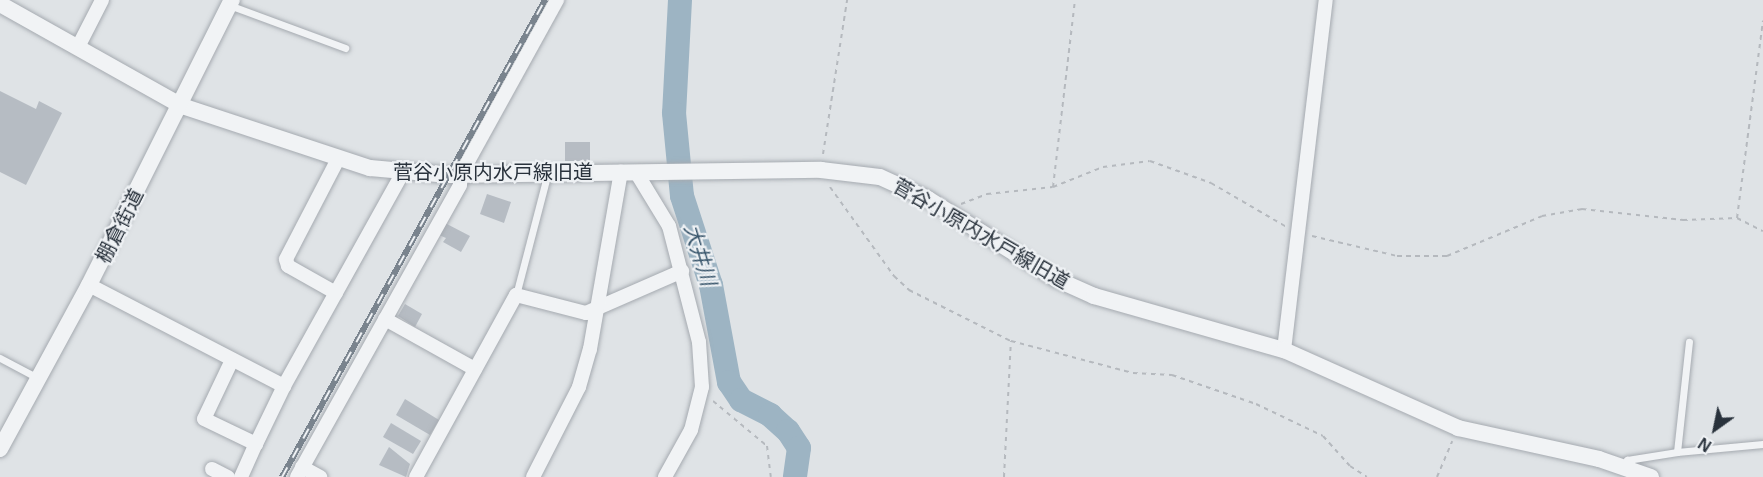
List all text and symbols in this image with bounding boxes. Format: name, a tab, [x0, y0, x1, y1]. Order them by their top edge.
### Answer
street label: 菅谷小原内水戸線旧道	[393, 160, 593, 184]
street label: 菅谷小原内水戸線旧道	[888, 174, 1074, 294]
street label: 棚倉街道	[91, 185, 149, 267]
water label: 大井川	[679, 221, 721, 289]
north arrow	[1685, 399, 1745, 459]
text: N	[1695, 434, 1714, 455]

